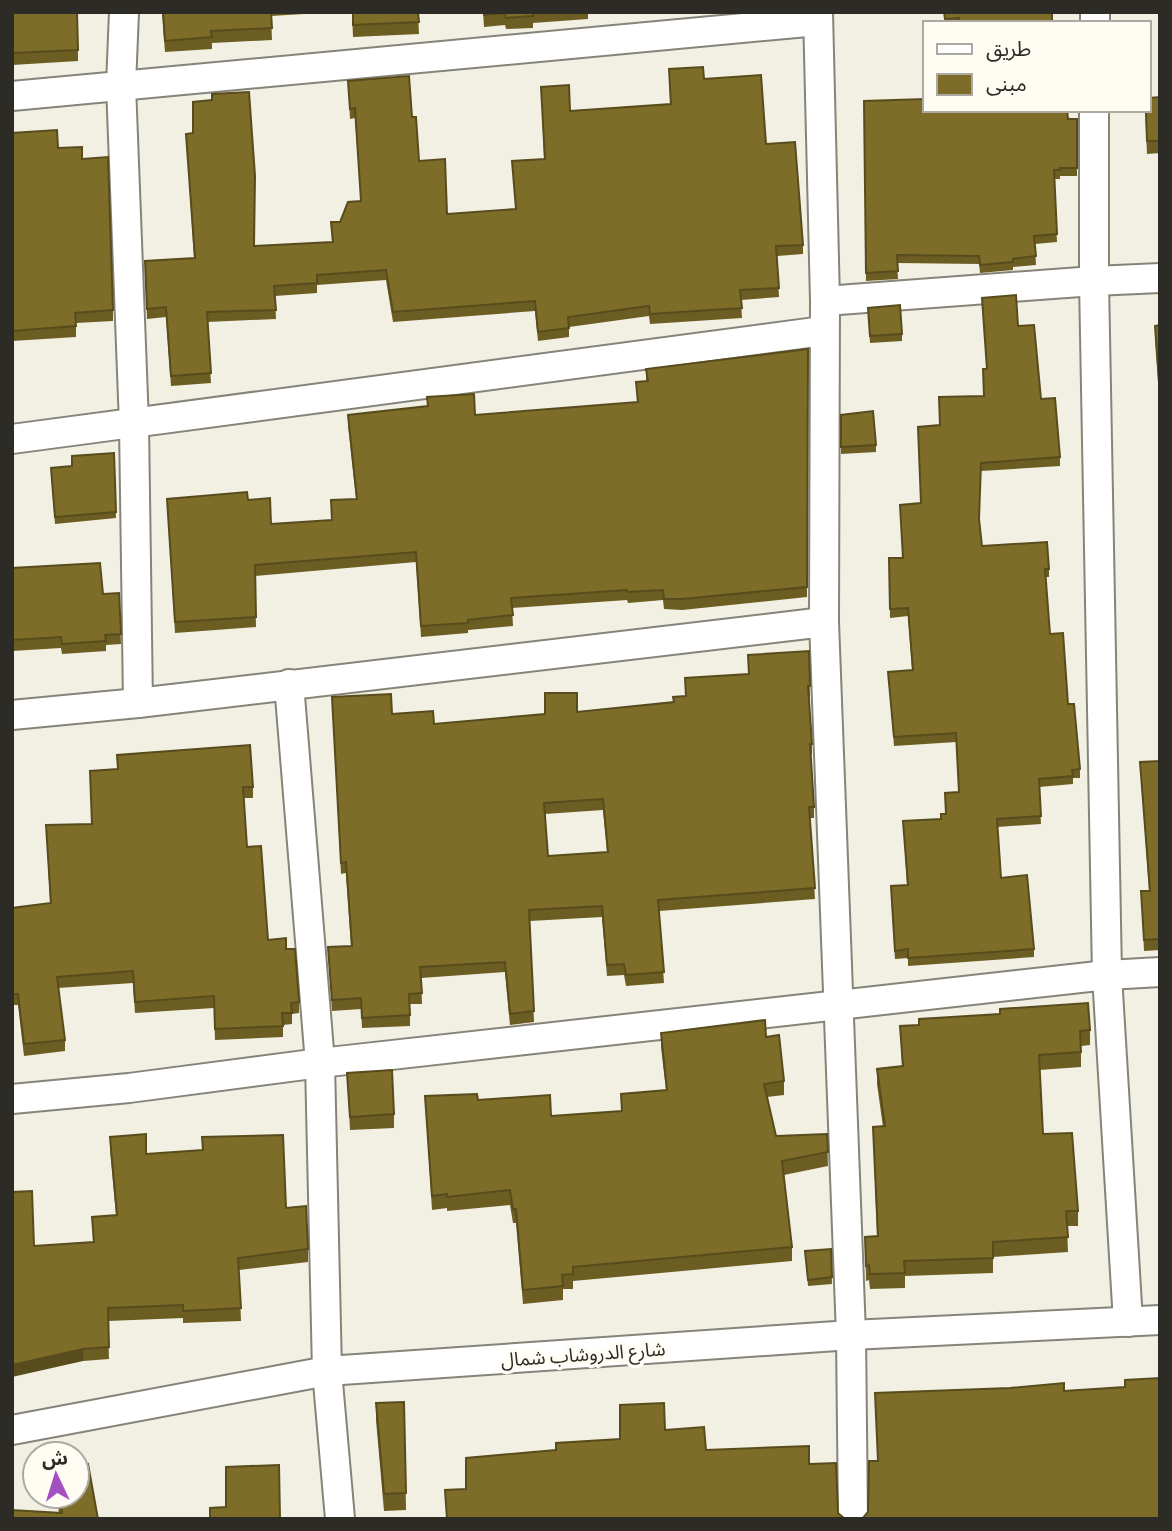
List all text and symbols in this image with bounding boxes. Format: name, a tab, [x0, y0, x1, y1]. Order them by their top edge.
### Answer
legend	[923, 21, 1151, 112]
text: طريق	[986, 36, 1031, 62]
text: مبنى	[986, 71, 1027, 97]
street label: شارع الدروشاب شمال	[500, 1337, 666, 1374]
north arrow	[21, 1440, 91, 1510]
text: ش	[41, 1446, 69, 1471]

